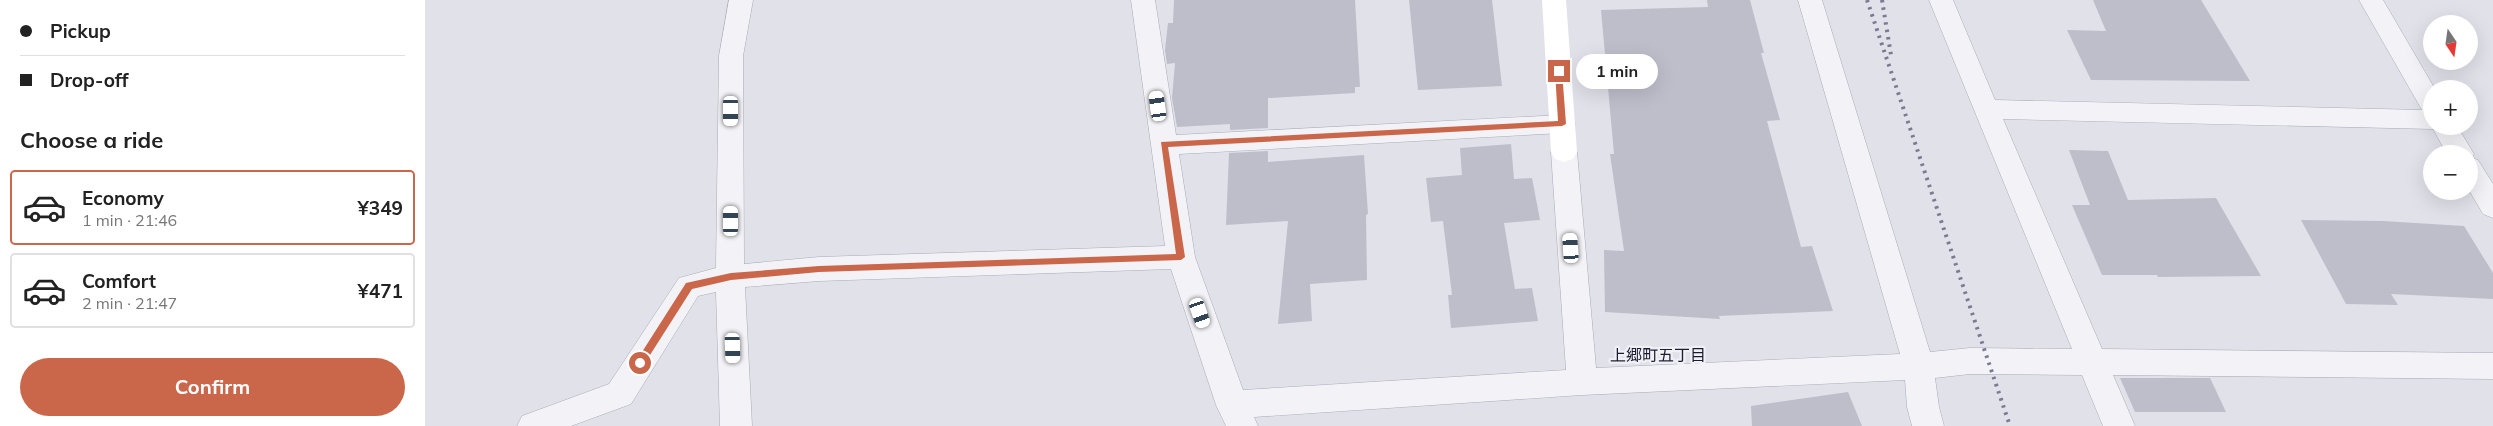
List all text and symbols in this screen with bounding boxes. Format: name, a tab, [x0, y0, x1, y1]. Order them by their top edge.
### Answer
north arrow	[2423, 15, 2477, 70]
map controls	[2423, 15, 2478, 200]
text: Pickup	[50, 19, 111, 43]
callout: 1 min	[1577, 54, 1659, 88]
route end	[1548, 60, 1570, 82]
text: 1 min	[1596, 61, 1638, 81]
text: Drop-off	[50, 68, 128, 92]
button: +	[2423, 80, 2478, 135]
car	[1148, 90, 1167, 122]
car	[723, 96, 738, 126]
text: Choose a ride	[20, 126, 163, 154]
button: −	[2423, 145, 2478, 200]
icon: car	[22, 185, 67, 230]
text: Economy	[82, 186, 164, 210]
text: ¥349	[357, 196, 403, 220]
car	[723, 206, 738, 236]
text: 1 min · 21:46	[82, 210, 177, 230]
car	[1562, 233, 1579, 263]
icon: car	[22, 268, 67, 313]
text: Comfort	[82, 269, 156, 293]
text: ¥471	[357, 279, 403, 303]
text: 2 min · 21:47	[82, 293, 177, 313]
car	[1188, 296, 1211, 330]
car	[724, 333, 741, 363]
district label: 上郷町五丁目	[1610, 345, 1706, 365]
route start	[629, 352, 651, 374]
button: Confirm	[20, 358, 405, 416]

